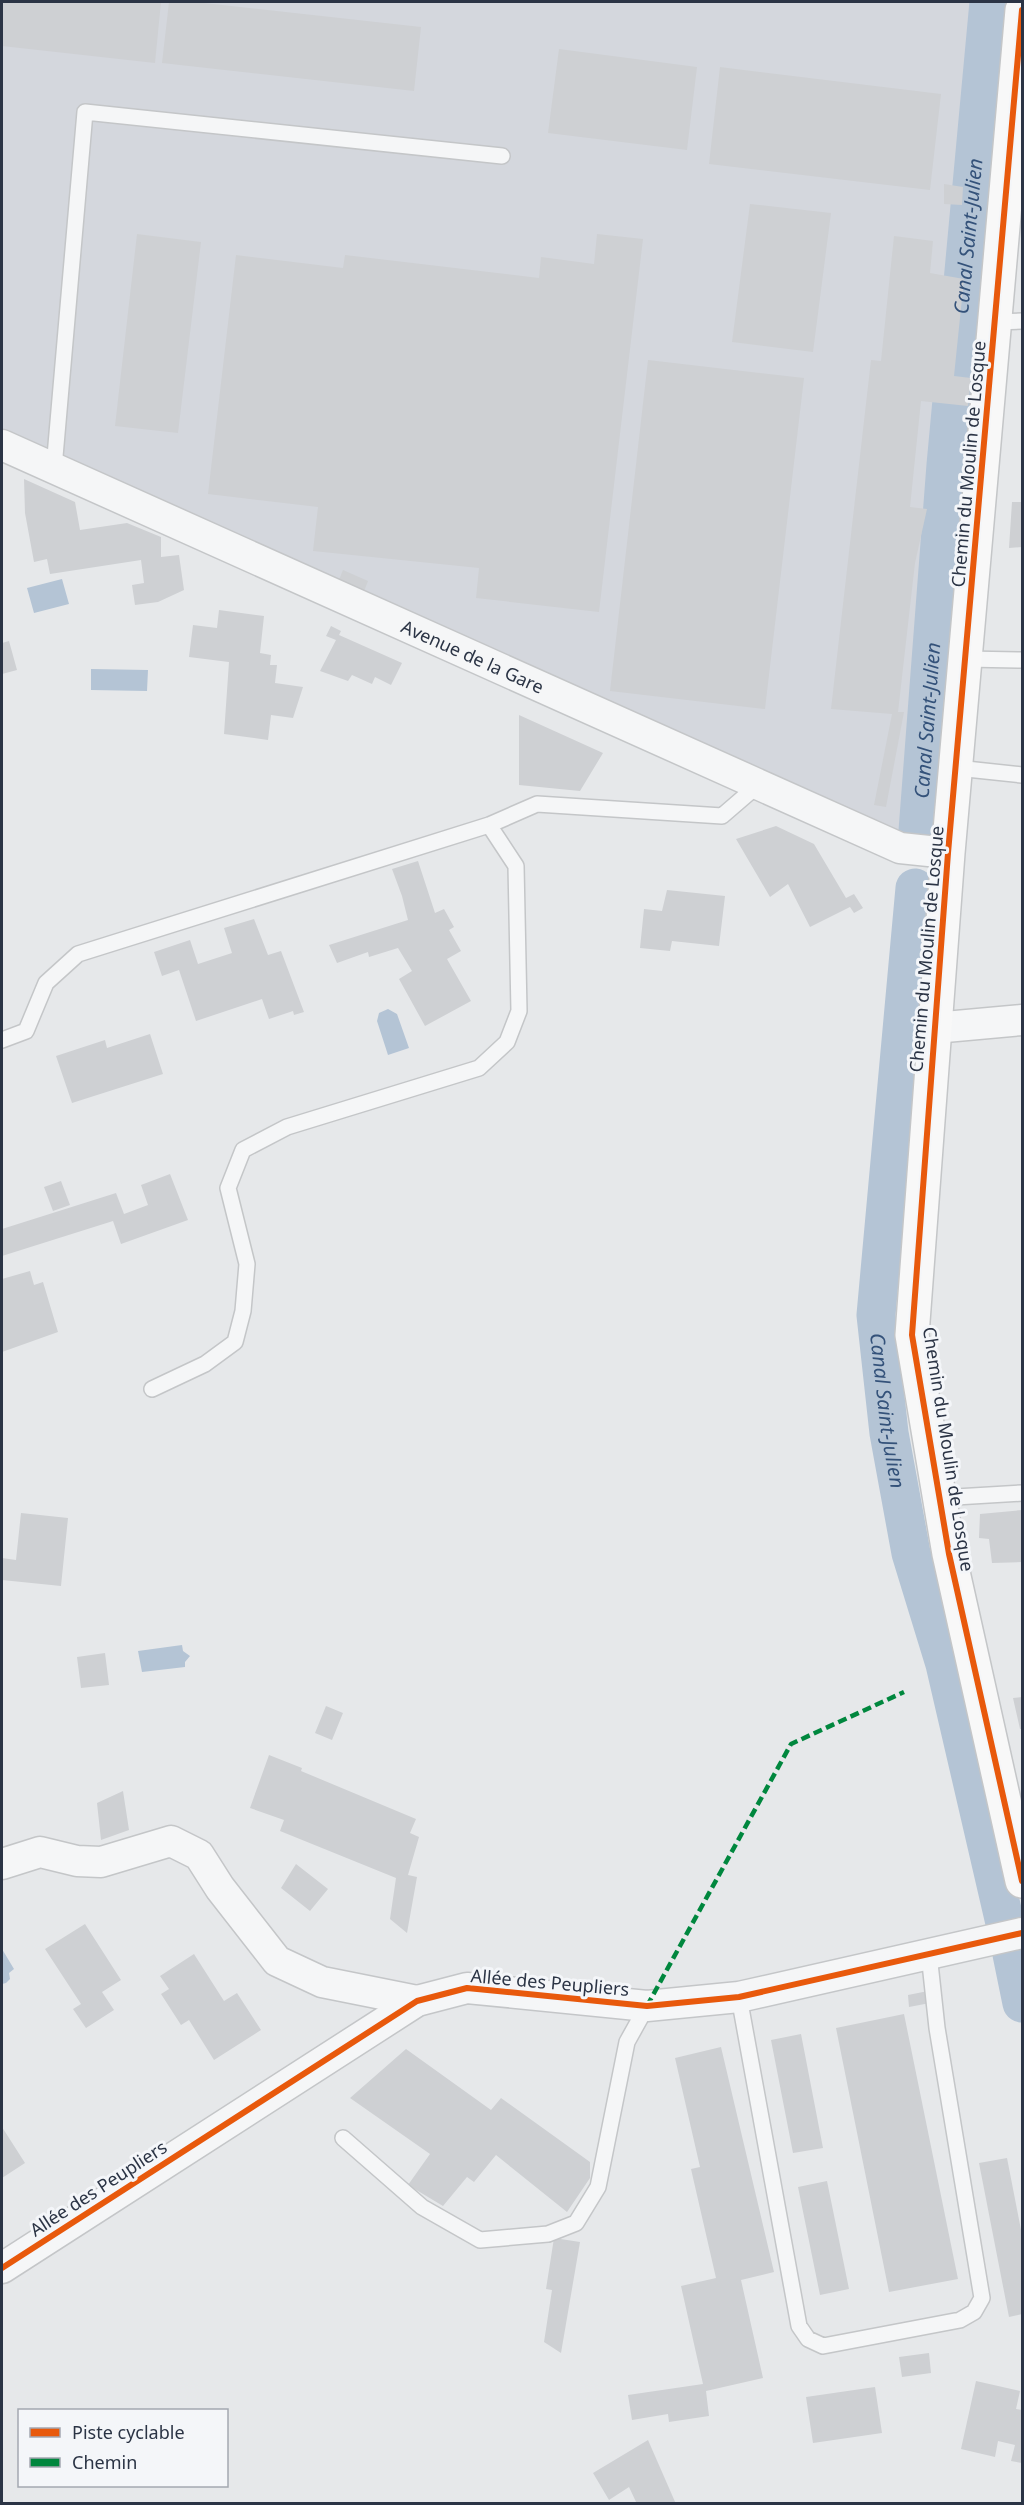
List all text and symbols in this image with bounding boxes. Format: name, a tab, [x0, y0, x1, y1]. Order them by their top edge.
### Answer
water label: Canal Saint-Julien	[947, 157, 988, 315]
street label: Chemin du Moulin de Losque	[945, 340, 991, 588]
street label: Avenue de la Gare	[398, 614, 548, 699]
water label: Canal Saint-Julien	[907, 641, 946, 799]
street label: Chemin du Moulin de Losque	[903, 825, 949, 1073]
street label: Chemin du Moulin de Losque	[918, 1325, 980, 1573]
water label: Canal Saint-Julien	[865, 1331, 912, 1490]
street label: Allée des Peupliers	[470, 1963, 630, 2001]
street label: Allée des Peupliers	[25, 2135, 171, 2241]
legend	[18, 2409, 228, 2487]
text: Piste cyclable	[72, 2420, 185, 2444]
text: Chemin	[72, 2450, 137, 2474]

